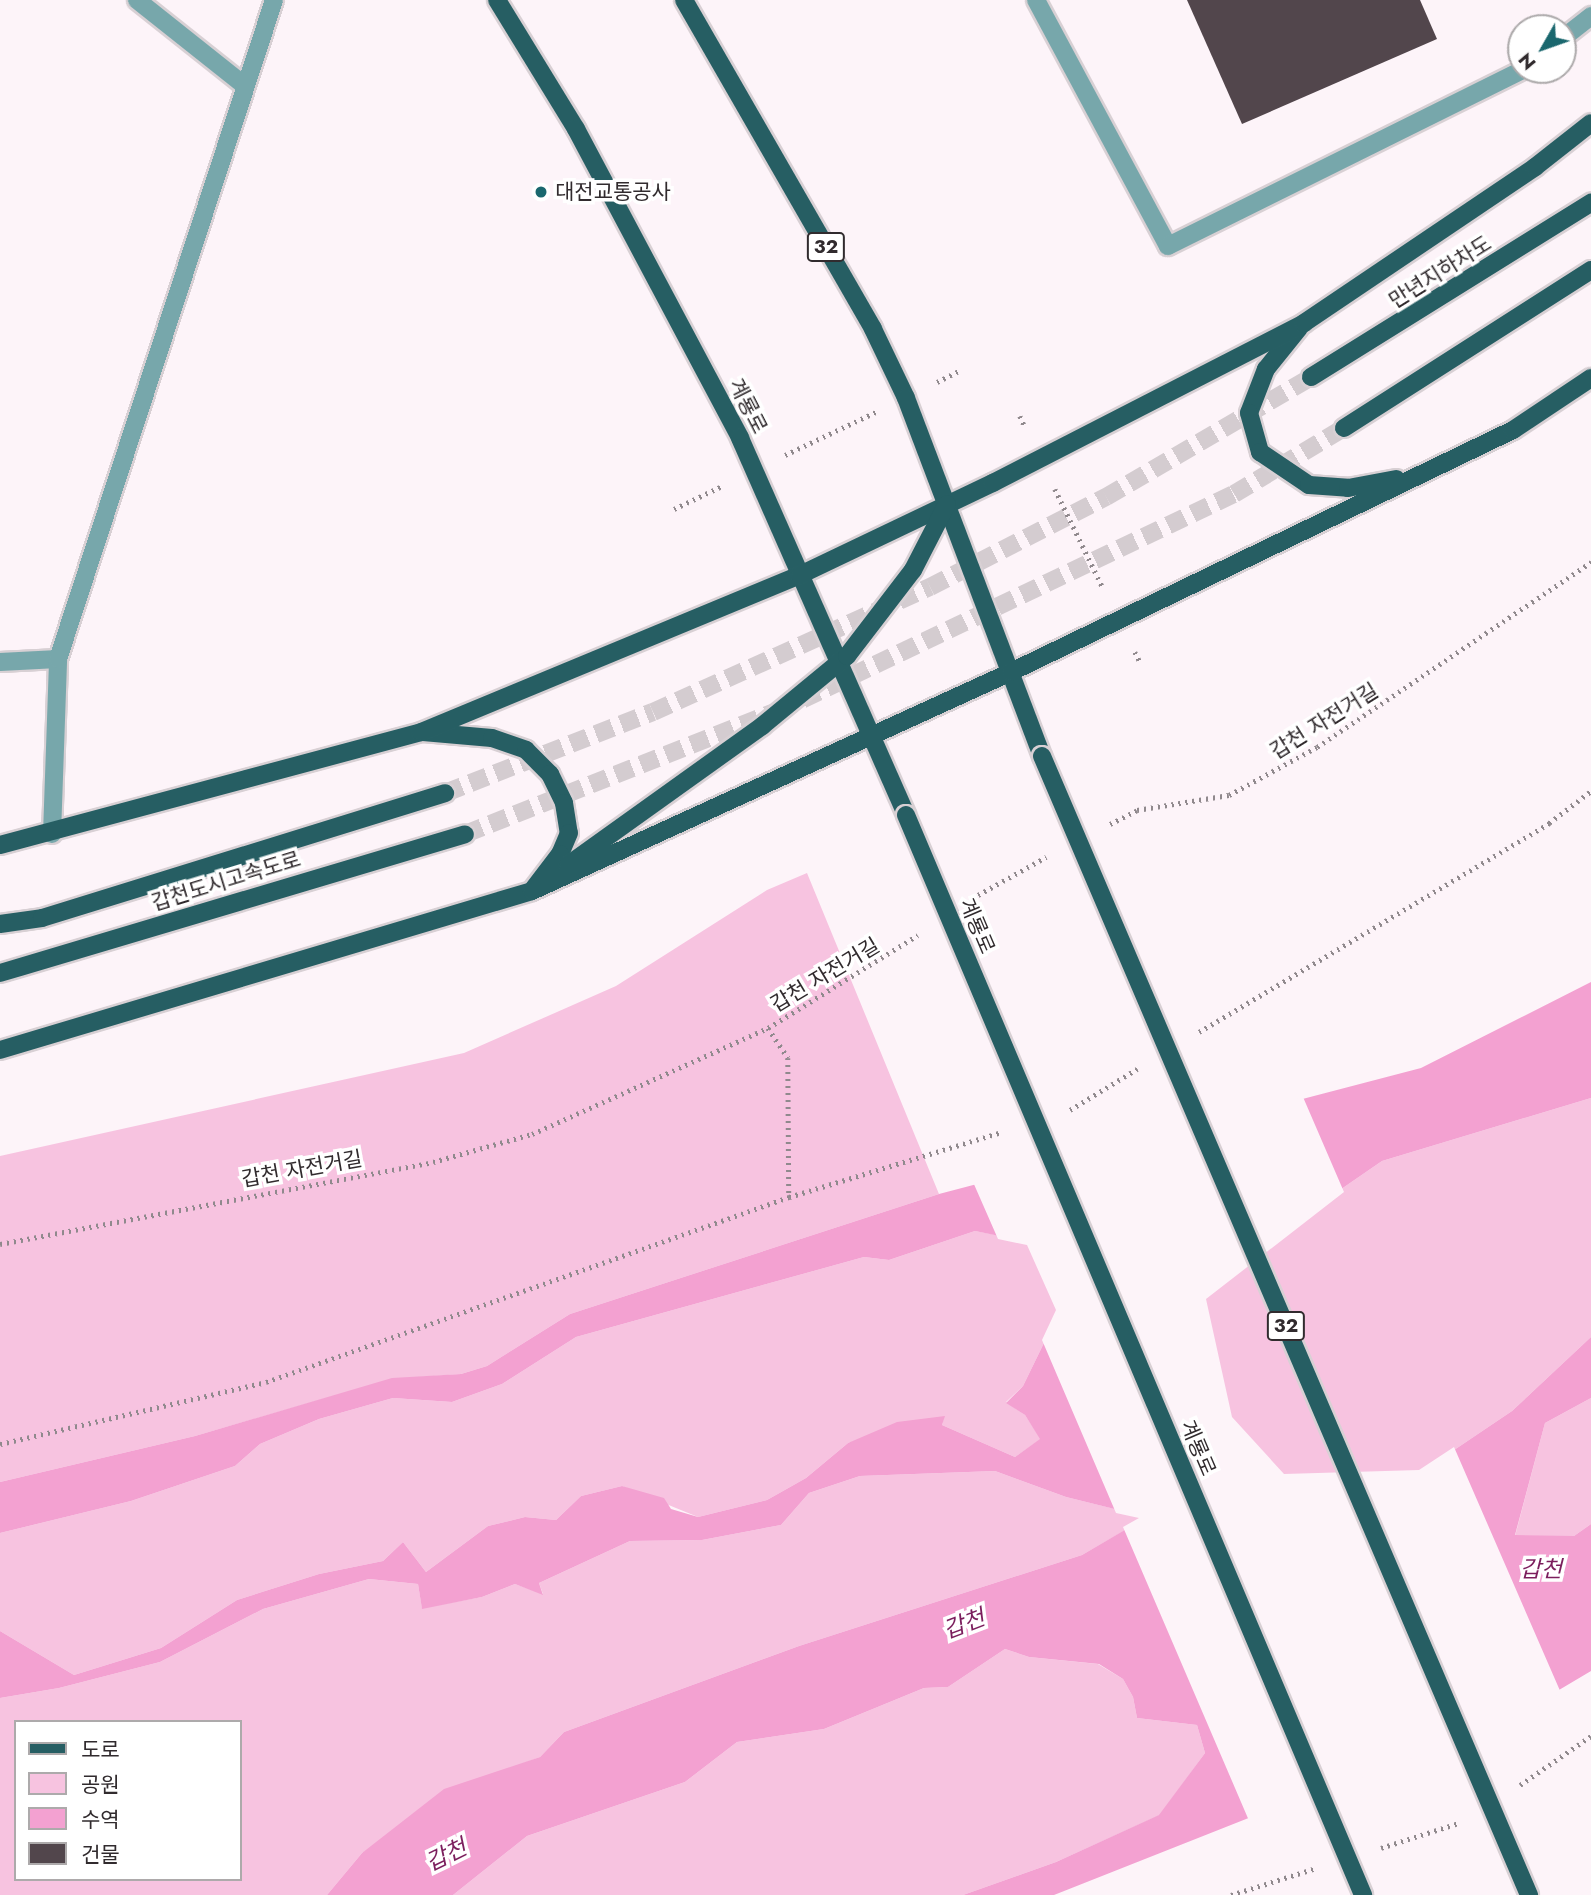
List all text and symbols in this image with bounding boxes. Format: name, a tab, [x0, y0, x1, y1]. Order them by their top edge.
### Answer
north arrow	[1507, 14, 1577, 84]
text: N	[1512, 47, 1542, 76]
place label: 대전교통공사	[555, 179, 671, 205]
marker: 대전교통공사	[533, 184, 549, 200]
street label: 만년지하차도	[1384, 231, 1496, 313]
road number: 32	[807, 232, 845, 262]
street label: 계룡로	[724, 374, 772, 438]
street label: 갑천 자전거길	[1265, 678, 1383, 764]
street label: 갑천도시고속도로	[148, 846, 304, 916]
street label: 계룡로	[954, 894, 1000, 958]
street label: 갑천 자전거길	[766, 933, 884, 1017]
street label: 갑천 자전거길	[240, 1146, 364, 1192]
road number: 32	[1267, 1310, 1305, 1342]
street label: 계룡로	[1175, 1416, 1221, 1480]
water label: 갑천	[1520, 1555, 1562, 1583]
water label: 갑천	[939, 1604, 989, 1644]
legend	[14, 1720, 242, 1881]
text: 도로	[81, 1735, 120, 1765]
text: 공원	[81, 1770, 120, 1800]
text: 수역	[81, 1805, 120, 1835]
water label: 갑천	[421, 1833, 471, 1877]
text: 건물	[81, 1840, 120, 1870]

